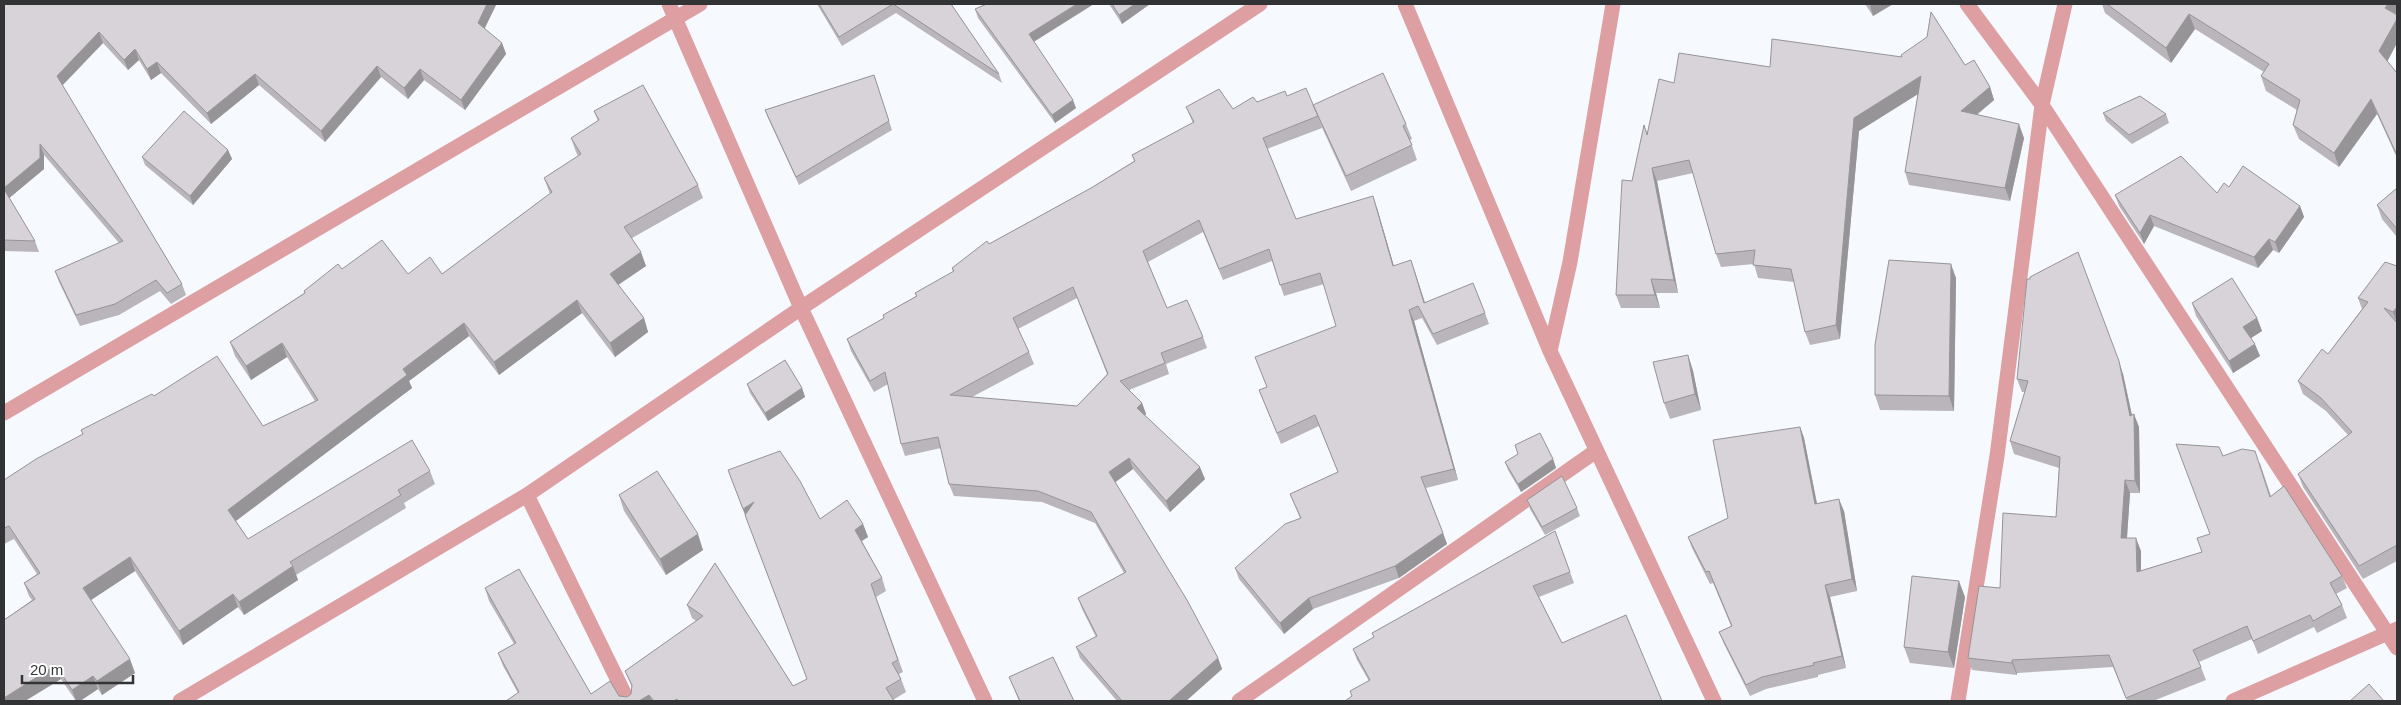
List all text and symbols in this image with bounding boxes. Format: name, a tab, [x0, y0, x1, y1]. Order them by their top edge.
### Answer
scale bar	[22, 652, 134, 684]
text: 20 m	[30, 661, 63, 678]

